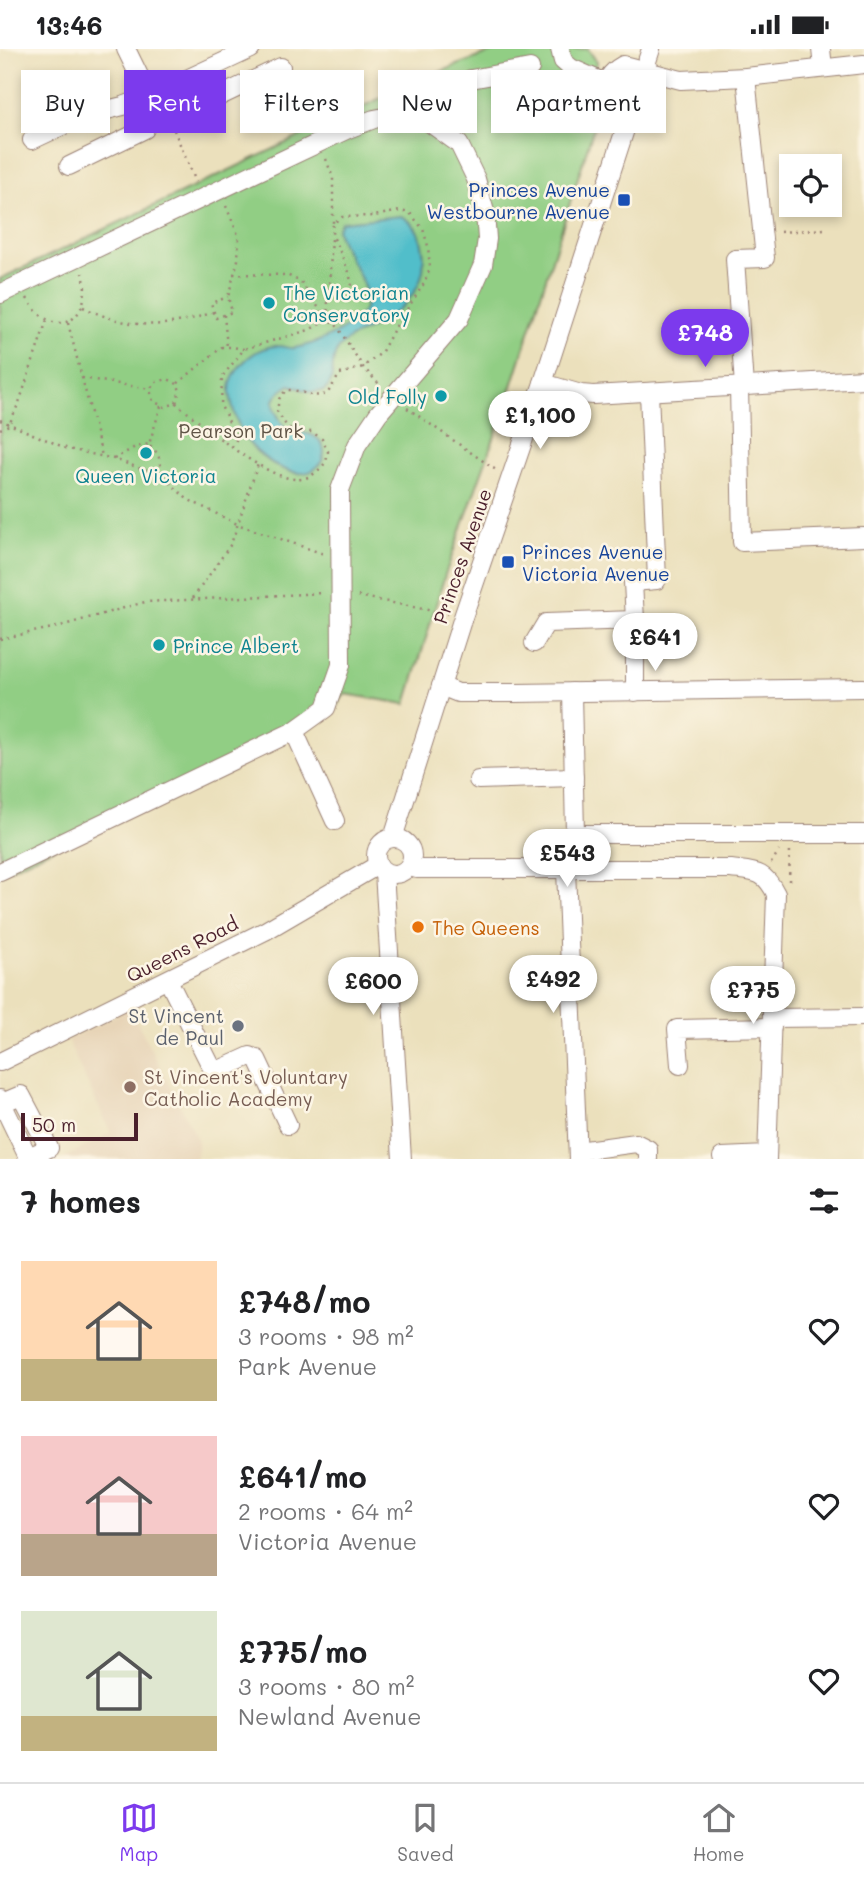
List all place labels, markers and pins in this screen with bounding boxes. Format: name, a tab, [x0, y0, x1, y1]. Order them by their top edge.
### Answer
place label: Princes Avenue Westbourne Avenue	[427, 177, 610, 224]
marker: Princes Avenue Westbourne Avenue	[616, 192, 632, 208]
place label: The Victorian Conservatory	[283, 280, 410, 327]
marker: The Victorian Conservatory	[261, 295, 277, 311]
pin: £748	[664, 309, 746, 369]
place label: Old Folly	[348, 384, 427, 409]
marker: Old Folly	[433, 388, 449, 404]
pin: £1,100	[483, 391, 597, 451]
marker: Queen Victoria	[138, 445, 154, 461]
place label: Queen Victoria	[75, 463, 217, 488]
place label: Princes Avenue Victoria Avenue	[522, 539, 670, 586]
marker: Princes Avenue Victoria Avenue	[500, 554, 516, 570]
pin: £641	[614, 613, 696, 673]
place label: Prince Albert	[173, 633, 299, 658]
marker: Prince Albert	[151, 637, 167, 653]
pin: £543	[526, 829, 608, 889]
place label: The Queens	[432, 915, 540, 940]
marker: The Queens	[410, 919, 426, 935]
pin: £492	[512, 955, 594, 1015]
pin: £600	[332, 957, 414, 1017]
pin: £775	[712, 967, 794, 1026]
place label: St Vincent de Paul	[128, 1003, 224, 1050]
marker: St Vincent de Paul	[230, 1018, 246, 1034]
place label: St Vincent's Voluntary Catholic Academy	[144, 1064, 348, 1111]
marker: St Vincent's Voluntary Catholic Academy	[122, 1079, 138, 1095]

